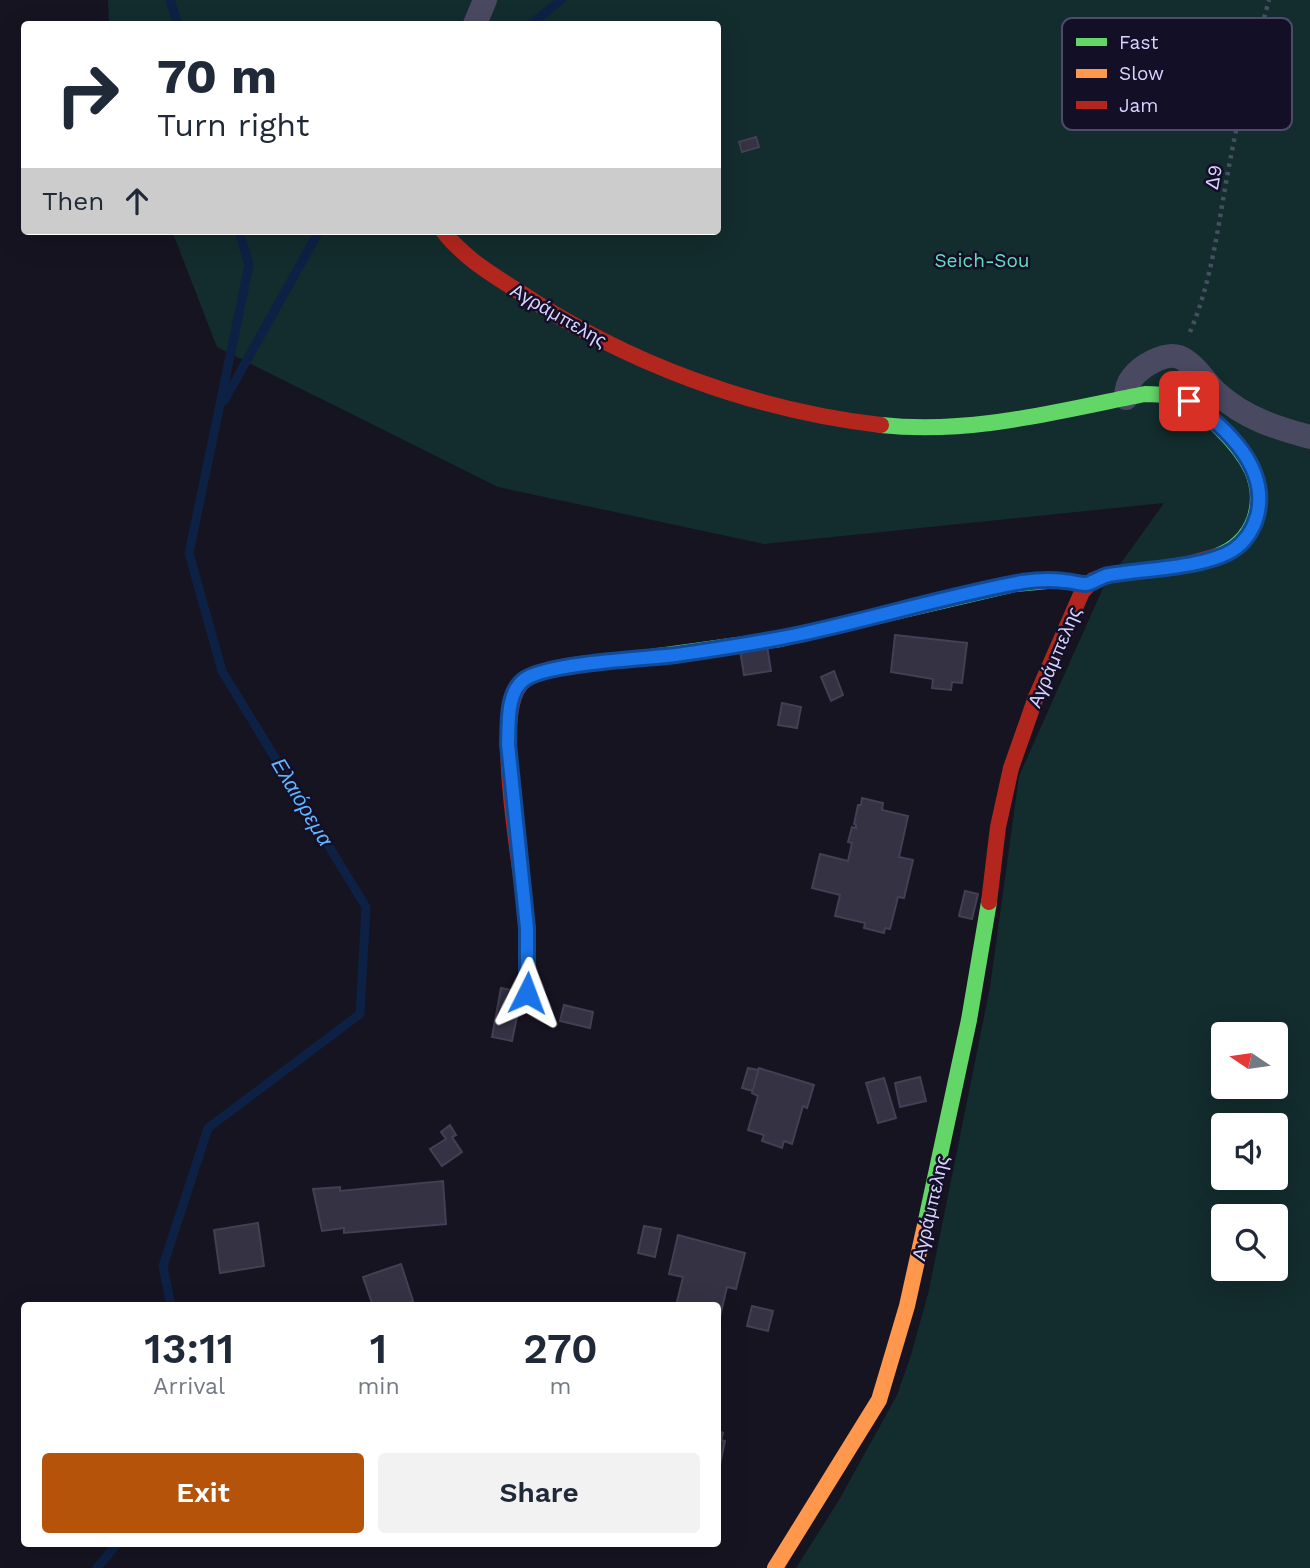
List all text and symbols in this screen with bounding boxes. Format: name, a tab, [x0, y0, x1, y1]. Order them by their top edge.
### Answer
legend	[1062, 18, 1292, 130]
text: Fast	[1119, 31, 1158, 54]
text: 70 m	[157, 47, 277, 105]
icon: right	[42, 49, 133, 140]
text: Slow	[1119, 62, 1164, 85]
text: Jam	[1119, 94, 1158, 117]
text: Turn right	[157, 106, 309, 144]
street label: Δ9	[1200, 163, 1227, 191]
icon: ahead	[118, 182, 156, 220]
text: Then	[42, 186, 104, 216]
park label: Seich-Sou	[934, 249, 1030, 272]
street label: Αγράμπελης	[507, 279, 611, 352]
pin	[1159, 371, 1219, 431]
icon: arrive	[1170, 382, 1208, 420]
street label: Αγράμπελης	[1023, 603, 1086, 711]
water label: Ελαιόρεμα	[266, 753, 339, 851]
position arrow	[490, 956, 564, 1030]
north arrow	[1211, 1022, 1288, 1099]
map controls	[1211, 1022, 1288, 1281]
button: sound	[1211, 1113, 1288, 1190]
street label: Αγράμπελης	[907, 1153, 954, 1263]
button: search	[1211, 1204, 1288, 1281]
text: 13:11	[144, 1324, 234, 1373]
text: 1	[370, 1324, 387, 1373]
text: 270	[523, 1324, 598, 1373]
text: Arrival	[153, 1373, 225, 1400]
text: min	[357, 1373, 400, 1400]
text: m	[549, 1373, 571, 1400]
button: Exit	[42, 1453, 364, 1533]
button: Share	[378, 1453, 700, 1533]

